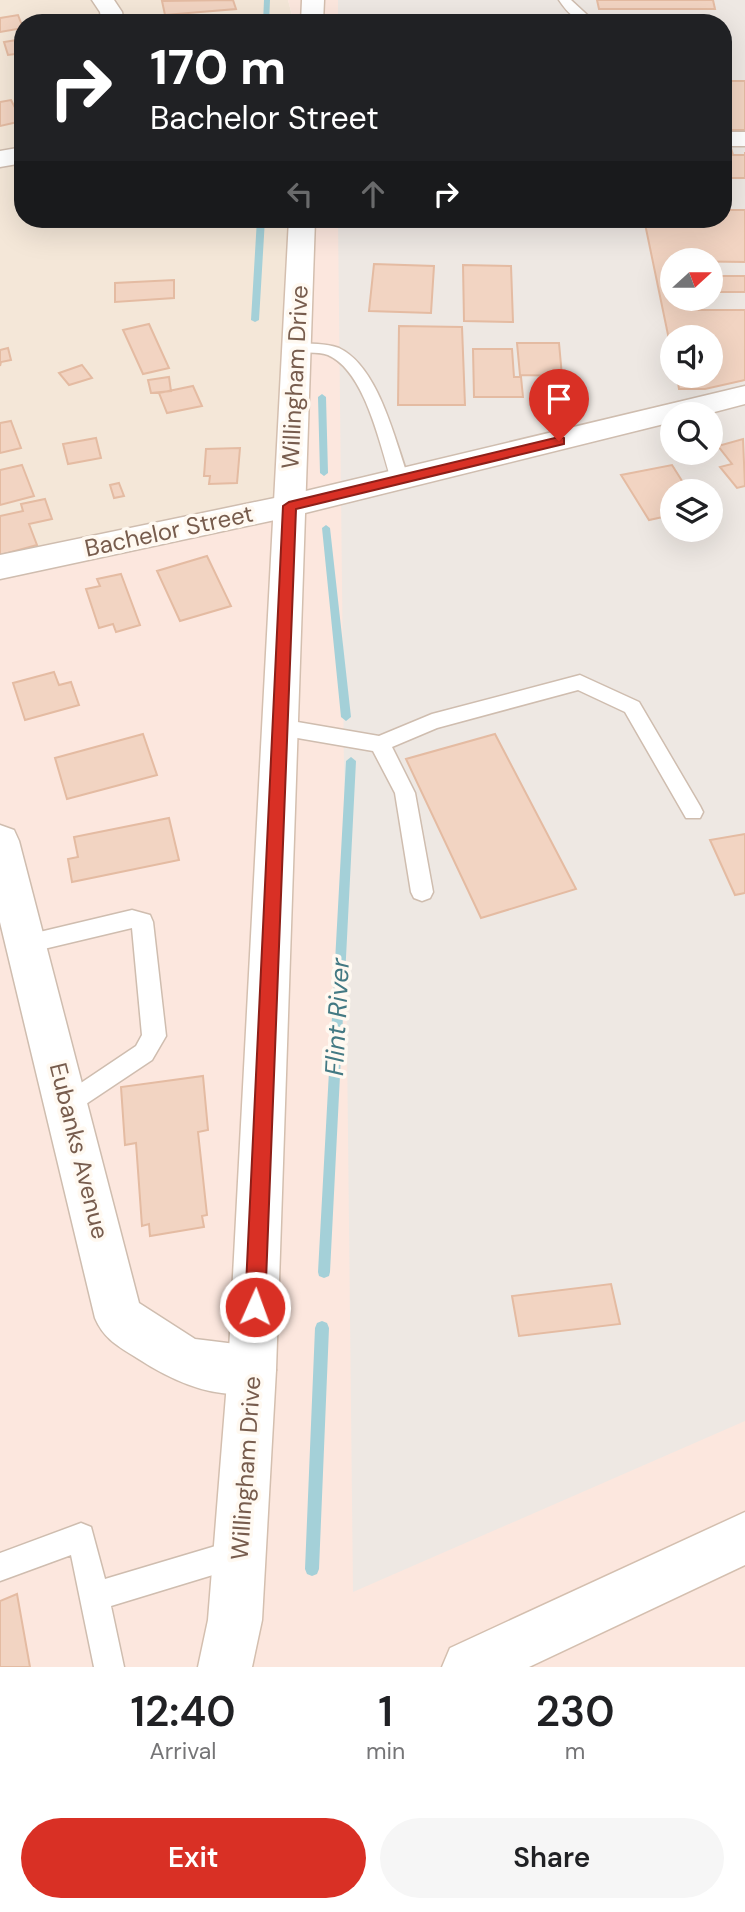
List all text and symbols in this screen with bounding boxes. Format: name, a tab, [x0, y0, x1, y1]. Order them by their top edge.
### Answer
text: 170 m	[150, 35, 286, 99]
icon: right	[35, 42, 126, 133]
text: Bachelor Street	[150, 97, 379, 139]
icon: left	[281, 175, 319, 213]
icon: ahead	[354, 175, 392, 213]
icon: right	[427, 175, 465, 213]
north arrow	[660, 248, 723, 312]
map controls	[660, 248, 723, 542]
street label: Willingham Drive	[274, 284, 315, 470]
button: sound	[660, 325, 723, 388]
pin	[529, 369, 589, 441]
icon: arrive	[540, 380, 578, 418]
button: search	[660, 402, 723, 465]
button: layers	[660, 479, 723, 542]
street label: Bachelor Street	[82, 498, 256, 564]
water label: Flint River	[317, 956, 357, 1077]
street label: Eubanks Avenue	[43, 1060, 116, 1242]
position arrow	[218, 1270, 292, 1344]
street label: Willingham Drive	[224, 1375, 267, 1561]
text: 12:40	[131, 1684, 236, 1739]
text: 1	[378, 1684, 393, 1739]
text: 230	[536, 1684, 614, 1739]
text: Arrival	[150, 1736, 217, 1766]
text: min	[366, 1736, 405, 1766]
text: m	[565, 1736, 585, 1766]
button: Exit	[21, 1818, 366, 1898]
button: Share	[380, 1818, 724, 1898]

